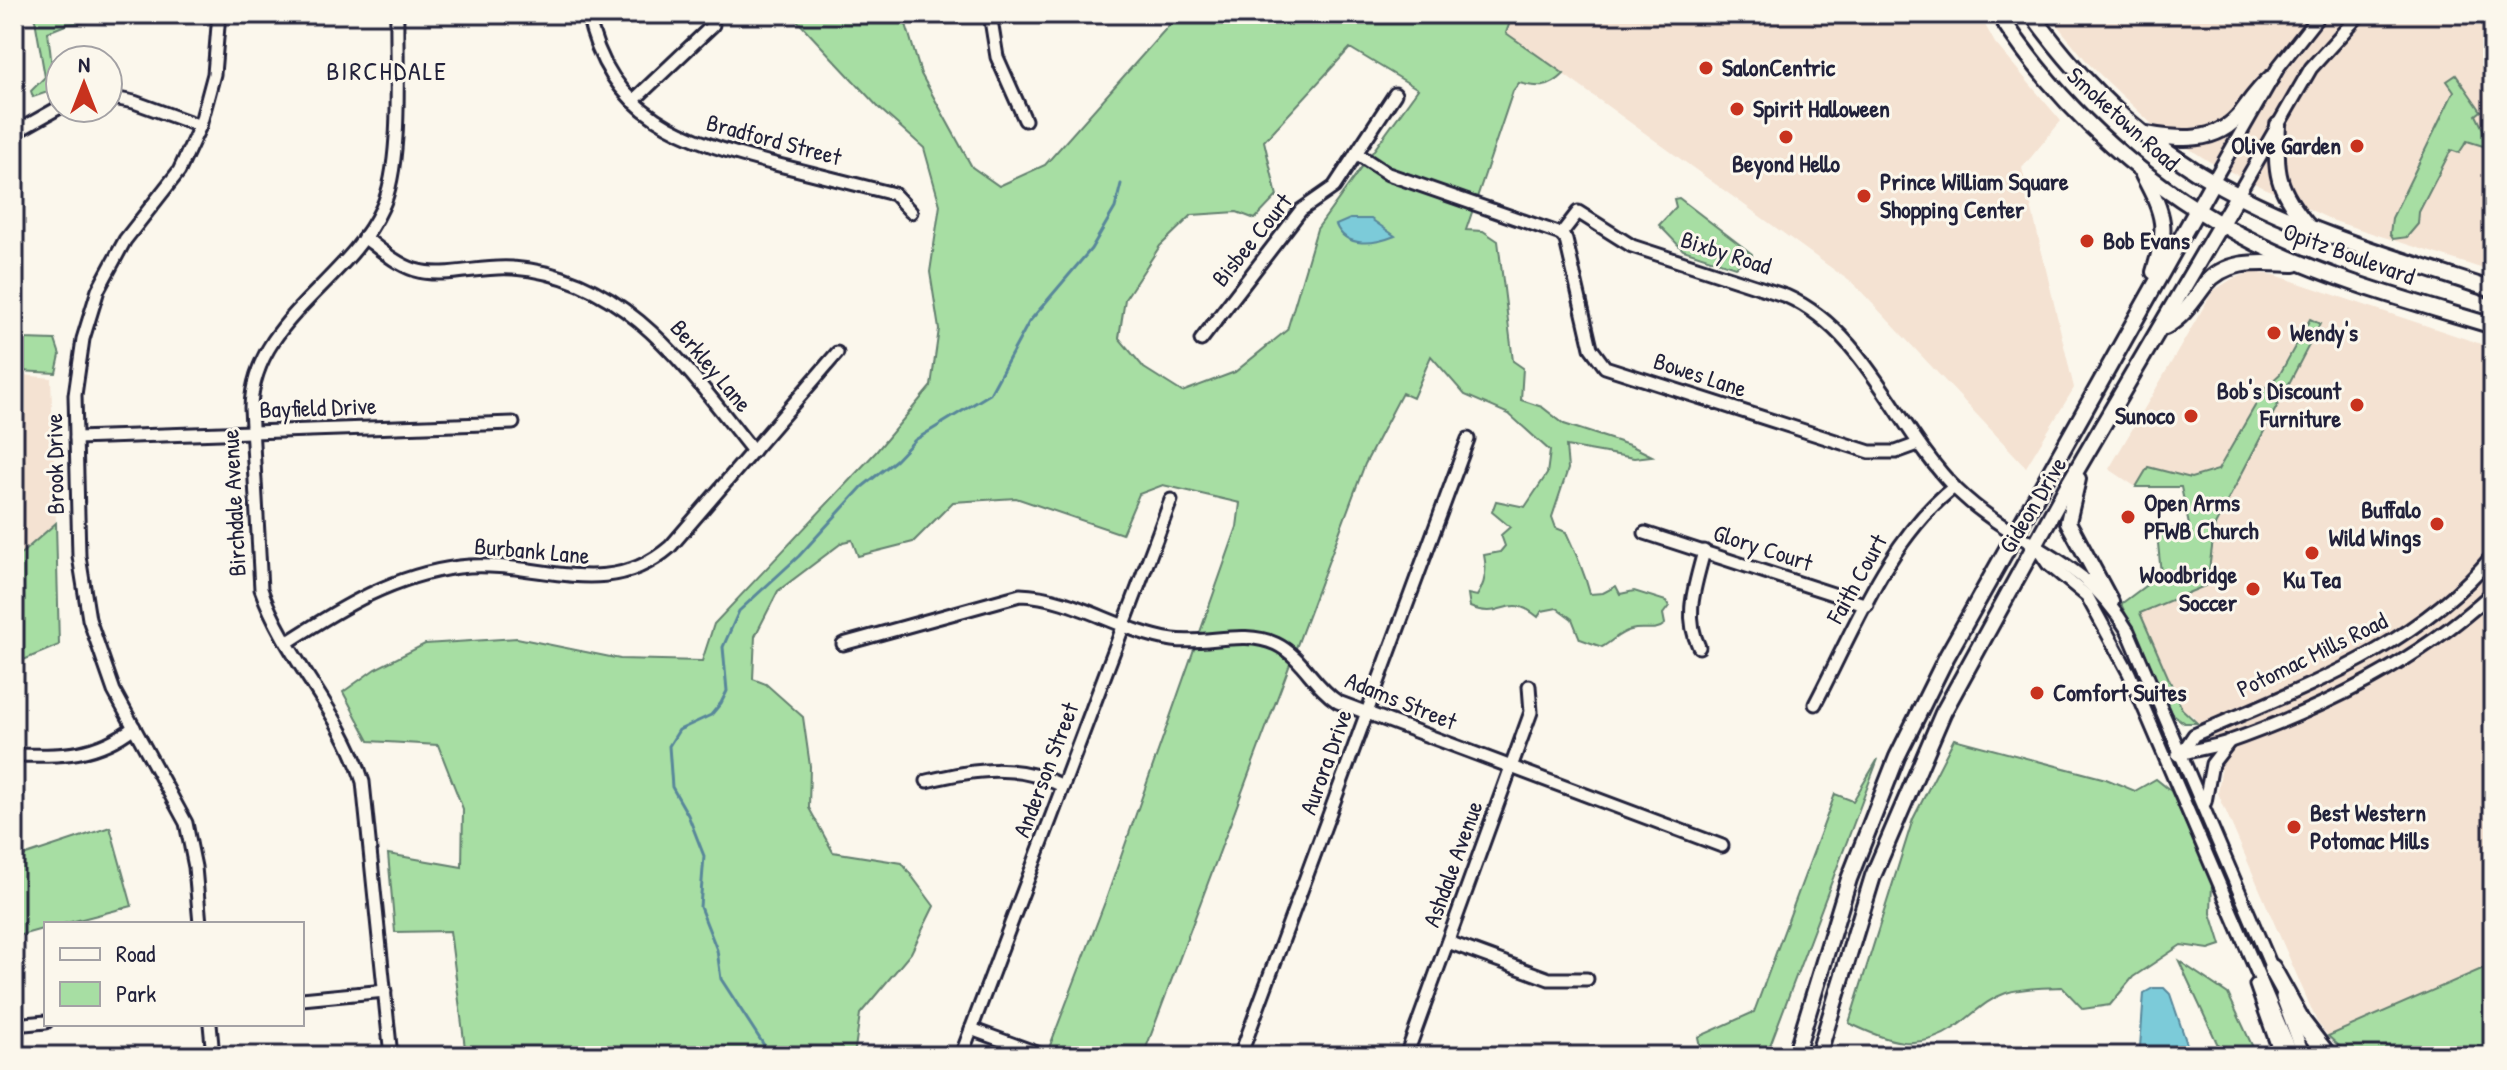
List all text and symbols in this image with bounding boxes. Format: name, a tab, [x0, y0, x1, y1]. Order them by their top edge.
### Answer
north arrow	[44, 44, 124, 124]
text: N	[78, 49, 90, 79]
place label: SalonCentric	[1722, 51, 1836, 83]
district label: BIRCHDALE	[326, 53, 448, 88]
marker: SalonCentric	[1697, 59, 1715, 77]
street label: Smoketown Road	[2060, 59, 2187, 177]
place label: Spirit Halloween	[1753, 92, 1890, 125]
marker: Spirit Halloween	[1728, 100, 1746, 118]
street label: Bradford Street	[703, 106, 846, 173]
marker: Beyond Hello	[1777, 128, 1795, 146]
place label: Olive Garden	[2231, 129, 2341, 161]
marker: Olive Garden	[2348, 137, 2366, 155]
place label: Beyond Hello	[1732, 147, 1840, 180]
place label: Prince William Square Shopping Center	[1880, 165, 2069, 226]
street label: Bisbee Court	[1204, 186, 1299, 293]
marker: Prince William Square Shopping Center	[1855, 187, 1873, 205]
street label: Opitz Boulevard	[2279, 214, 2420, 292]
street label: Bixby Road	[1677, 222, 1776, 282]
place label: Bob Evans	[2103, 224, 2190, 256]
marker: Bob Evans	[2078, 232, 2096, 250]
street label: Berkley Lane	[664, 312, 760, 419]
place label: Wendy's	[2290, 316, 2358, 349]
marker: Wendy's	[2265, 324, 2283, 342]
street label: Bowes Lane	[1650, 344, 1751, 404]
place label: Bob's Discount Furniture	[2217, 374, 2342, 434]
street label: Bayfield Drive	[259, 389, 378, 425]
marker: Bob's Discount Furniture	[2348, 396, 2366, 414]
place label: Sunoco	[2115, 399, 2175, 431]
marker: Sunoco	[2182, 407, 2200, 425]
street label: Brook Drive	[37, 413, 71, 515]
street label: Birchdale Avenue	[213, 428, 253, 577]
street label: Gideon Drive	[1991, 450, 2074, 559]
place label: Open Arms PFWB Church	[2144, 486, 2258, 546]
place label: Buffalo Wild Wings	[2329, 493, 2421, 554]
marker: Open Arms PFWB Church	[2119, 508, 2137, 526]
marker: Buffalo Wild Wings	[2428, 515, 2446, 533]
street label: Glory Court	[1710, 516, 1818, 578]
street label: Faith Court	[1818, 527, 1894, 630]
street label: Burbank Lane	[473, 529, 591, 571]
marker: Ku Tea	[2303, 544, 2321, 562]
place label: Woodbridge Soccer	[2139, 558, 2238, 618]
place label: Ku Tea	[2283, 563, 2342, 595]
marker: Woodbridge Soccer	[2244, 580, 2262, 598]
street label: Potomac Mills Road	[2231, 604, 2392, 704]
street label: Adams Street	[1341, 663, 1462, 737]
place label: Comfort Suites	[2053, 676, 2187, 708]
marker: Comfort Suites	[2028, 684, 2046, 702]
street label: Anderson Street	[1005, 697, 1086, 842]
street label: Aurora Drive	[1291, 704, 1359, 819]
street label: Ashdale Avenue	[1414, 796, 1490, 931]
place label: Best Western Potomac Mills	[2310, 796, 2429, 856]
marker: Best Western Potomac Mills	[2285, 818, 2303, 836]
legend	[44, 922, 304, 1026]
text: Road	[116, 937, 155, 969]
text: Park	[116, 977, 156, 1009]

